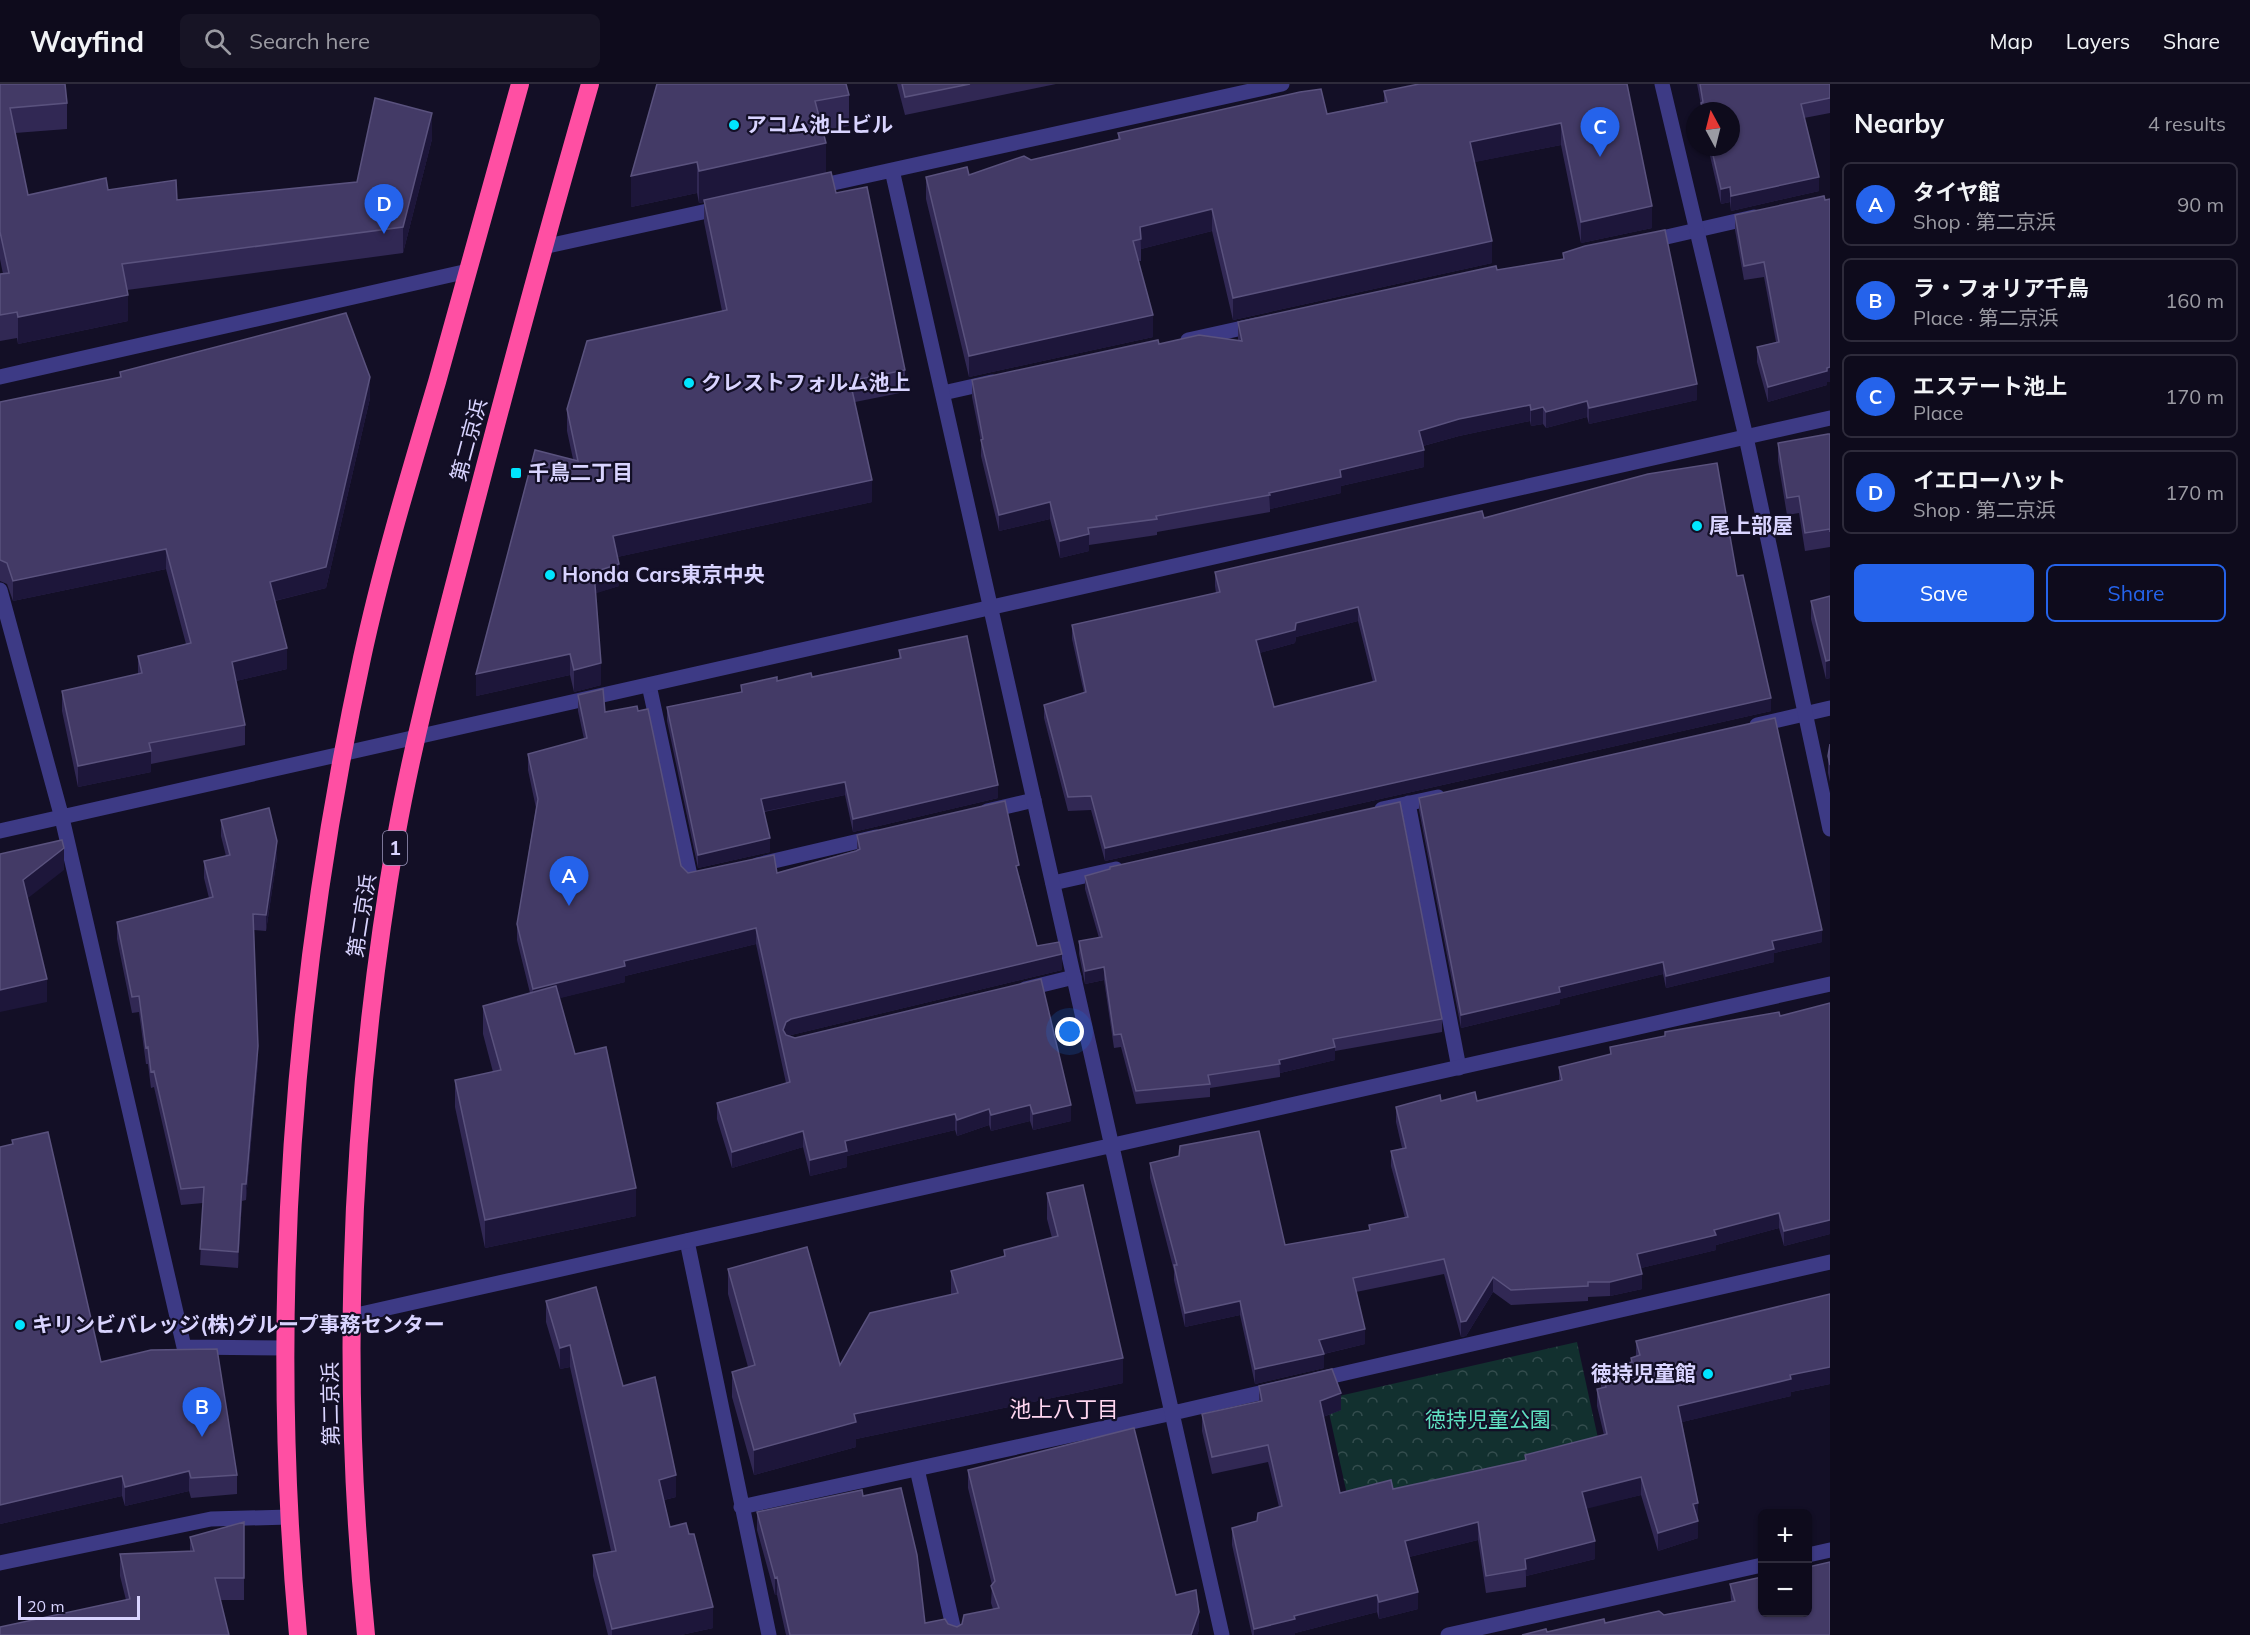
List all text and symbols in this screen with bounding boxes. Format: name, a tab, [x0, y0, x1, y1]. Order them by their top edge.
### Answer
search box	[180, 14, 600, 68]
text: Wayfind	[30, 24, 144, 59]
icon: search	[201, 25, 234, 58]
text: Search here	[249, 27, 370, 55]
text: Map	[1990, 28, 2033, 54]
text: Layers	[2066, 28, 2130, 54]
text: Share	[2163, 28, 2220, 54]
north arrow	[1686, 102, 1740, 156]
pin: C	[1580, 107, 1620, 157]
text: Nearby	[1854, 107, 1944, 140]
place label: アコム池上ビル	[746, 111, 893, 137]
text: 4 results	[2148, 111, 2226, 136]
marker: アコム池上ビル	[727, 118, 741, 132]
text: タイヤ館	[1913, 178, 2000, 206]
pin: D	[364, 184, 404, 234]
text: A	[1868, 192, 1883, 217]
text: 90 m	[2177, 192, 2224, 217]
text: Shop · 第二京浜	[1913, 209, 2056, 234]
text: ラ・フォリア千鳥	[1913, 274, 2089, 302]
text: B	[1869, 288, 1882, 313]
text: 160 m	[2165, 288, 2224, 313]
text: Place · 第二京浜	[1913, 305, 2058, 330]
place label: クレストフォルム池上	[701, 369, 911, 395]
text: エステート池上	[1913, 372, 2067, 400]
marker: クレストフォルム池上	[682, 376, 696, 390]
text: C	[1869, 384, 1882, 409]
text: 170 m	[2165, 384, 2224, 409]
street label: 第二京浜	[445, 396, 491, 484]
text: Place	[1913, 400, 1963, 425]
place label: 千鳥二丁目	[528, 459, 633, 485]
marker: 千鳥二丁目	[509, 466, 523, 480]
text: イエローハット	[1913, 466, 2066, 494]
text: D	[1868, 480, 1883, 505]
text: 170 m	[2165, 480, 2224, 505]
text: Shop · 第二京浜	[1913, 497, 2056, 522]
place label: 尾上部屋	[1709, 512, 1793, 538]
marker: 尾上部屋	[1690, 519, 1704, 533]
place label: Honda Cars東京中央	[562, 561, 765, 587]
button: Save	[1854, 564, 2034, 622]
button: Share	[2046, 564, 2226, 622]
marker: Honda Cars東京中央	[543, 568, 557, 582]
road number: 1	[383, 831, 407, 865]
pin: A	[550, 856, 588, 906]
street label: 第二京浜	[342, 872, 380, 959]
your location	[1055, 1017, 1084, 1046]
place label: キリンビバレッジ(株)グループ事務センター	[32, 1311, 445, 1337]
marker: キリンビバレッジ(株)グループ事務センター	[13, 1318, 27, 1332]
place label: 徳持児童館	[1591, 1360, 1696, 1386]
street label: 第二京浜	[316, 1362, 344, 1446]
marker: 徳持児童館	[1701, 1367, 1715, 1381]
pin: B	[182, 1388, 222, 1437]
district label: 池上八丁目	[1009, 1395, 1119, 1423]
park label: 徳持児童公園	[1425, 1406, 1551, 1432]
map controls	[1758, 1509, 1812, 1617]
button: +	[1758, 1509, 1812, 1563]
button: −	[1758, 1563, 1812, 1617]
scale bar	[18, 1593, 140, 1620]
text: 20 m	[27, 1596, 64, 1616]

